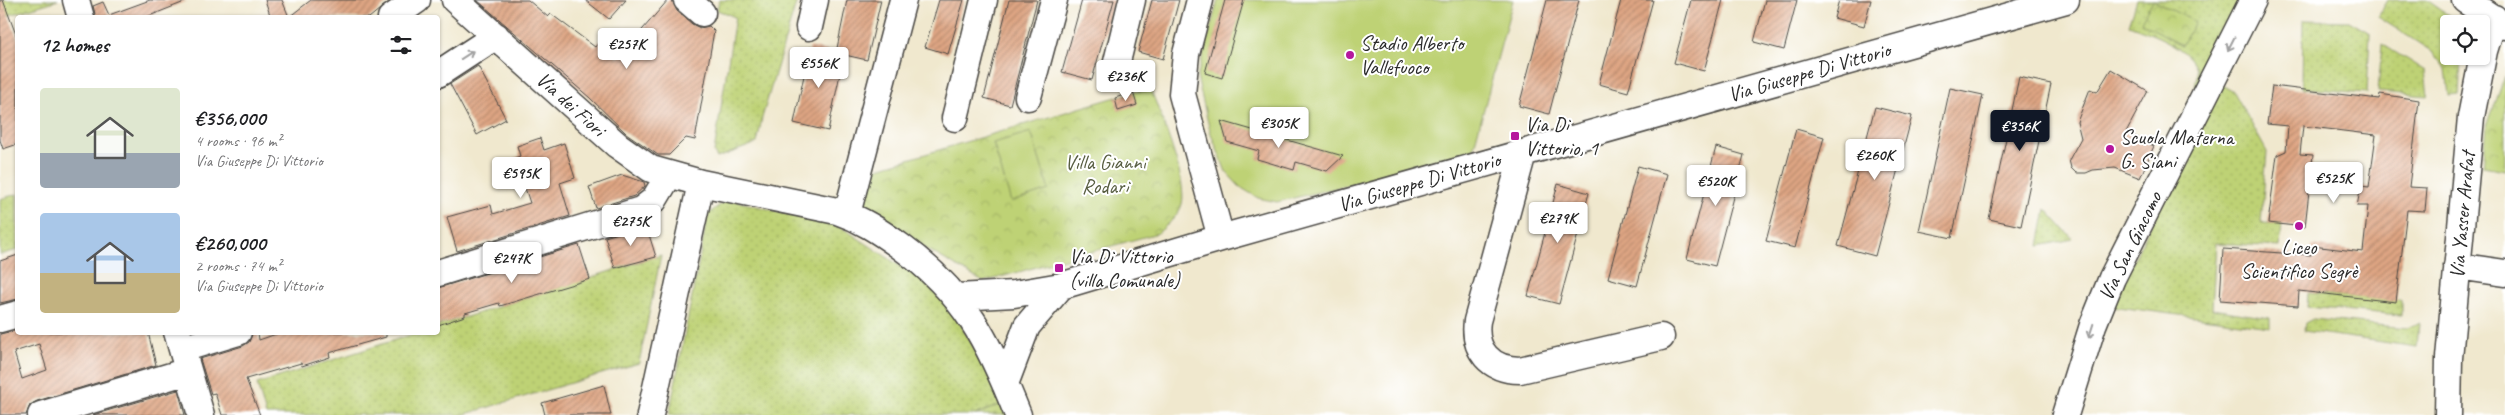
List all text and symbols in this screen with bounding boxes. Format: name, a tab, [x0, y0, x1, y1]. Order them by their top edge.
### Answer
map controls	[2440, 15, 2490, 65]
button: locate	[2440, 15, 2490, 65]
pin: €257K	[592, 28, 662, 70]
place label: Stadio Alberto Vallefuoco	[1360, 30, 1466, 80]
icon: filters	[387, 31, 415, 59]
text: 12 homes	[40, 32, 109, 58]
text: €257K	[609, 34, 645, 54]
street label: Via Giuseppe Di Vittorio	[1725, 36, 1896, 108]
one-way arrow	[2226, 36, 2236, 51]
pin: €556K	[784, 46, 854, 89]
marker: Stadio Alberto Vallefuoco	[1344, 49, 1356, 61]
one-way arrow	[459, 50, 473, 60]
text: €556K	[801, 53, 837, 73]
pin: €236K	[1091, 59, 1161, 102]
street label: Via dei Fiori	[531, 66, 613, 144]
text: €236K	[1107, 66, 1145, 86]
text: €356,000	[195, 105, 265, 131]
pin: €305K	[1244, 106, 1314, 149]
icon: home	[80, 108, 140, 168]
pin: €356K	[1985, 110, 2055, 152]
place label: Via Di Vittorio, 1	[1525, 111, 1600, 161]
text: €305K	[1261, 113, 1297, 133]
text: €356K	[2001, 116, 2039, 136]
place label: Scuola Materna G. Siani	[2120, 124, 2236, 174]
marker: Via Di Vittorio, 1	[1509, 130, 1521, 142]
text: 4 rooms · 96 m²	[195, 131, 281, 151]
pin: €260K	[1840, 138, 1910, 181]
marker: Scuola Materna G. Siani	[2104, 143, 2116, 155]
text: €260K	[1856, 145, 1894, 165]
street label: Via Giuseppe Di Vittorio	[1335, 146, 1506, 218]
street label: Via Yasser Arafat	[2443, 147, 2481, 280]
park label: Villa Gianni Rodari	[1064, 149, 1149, 199]
text: Via Giuseppe Di Vittorio	[195, 151, 323, 171]
pin: €595K	[486, 156, 556, 199]
pin: €525K	[2299, 162, 2369, 204]
text: €595K	[503, 163, 539, 183]
pin: €520K	[1681, 164, 1751, 207]
text: €525K	[2316, 168, 2352, 188]
text: €520K	[1698, 171, 1734, 191]
street label: Via San Giacomo	[2092, 186, 2168, 305]
pin: €279K	[1523, 202, 1593, 244]
pin: €275K	[596, 204, 666, 247]
text: €279K	[1540, 208, 1576, 228]
text: €275K	[613, 211, 649, 231]
marker: Liceo Scientifico Segrè	[2293, 220, 2305, 232]
text: €260,000	[195, 230, 266, 256]
icon: home	[80, 233, 140, 293]
place label: Liceo Scientifico Segrè	[2241, 234, 2360, 284]
pin: €247K	[477, 242, 547, 284]
place label: Via Di Vittorio (villa Comunale)	[1069, 243, 1181, 293]
text: €247K	[494, 248, 530, 268]
text: 2 rooms · 74 m²	[195, 256, 281, 276]
marker: Via Di Vittorio (villa Comunale)	[1053, 262, 1065, 274]
text: Via Giuseppe Di Vittorio	[195, 276, 323, 296]
one-way arrow	[2086, 323, 2095, 338]

